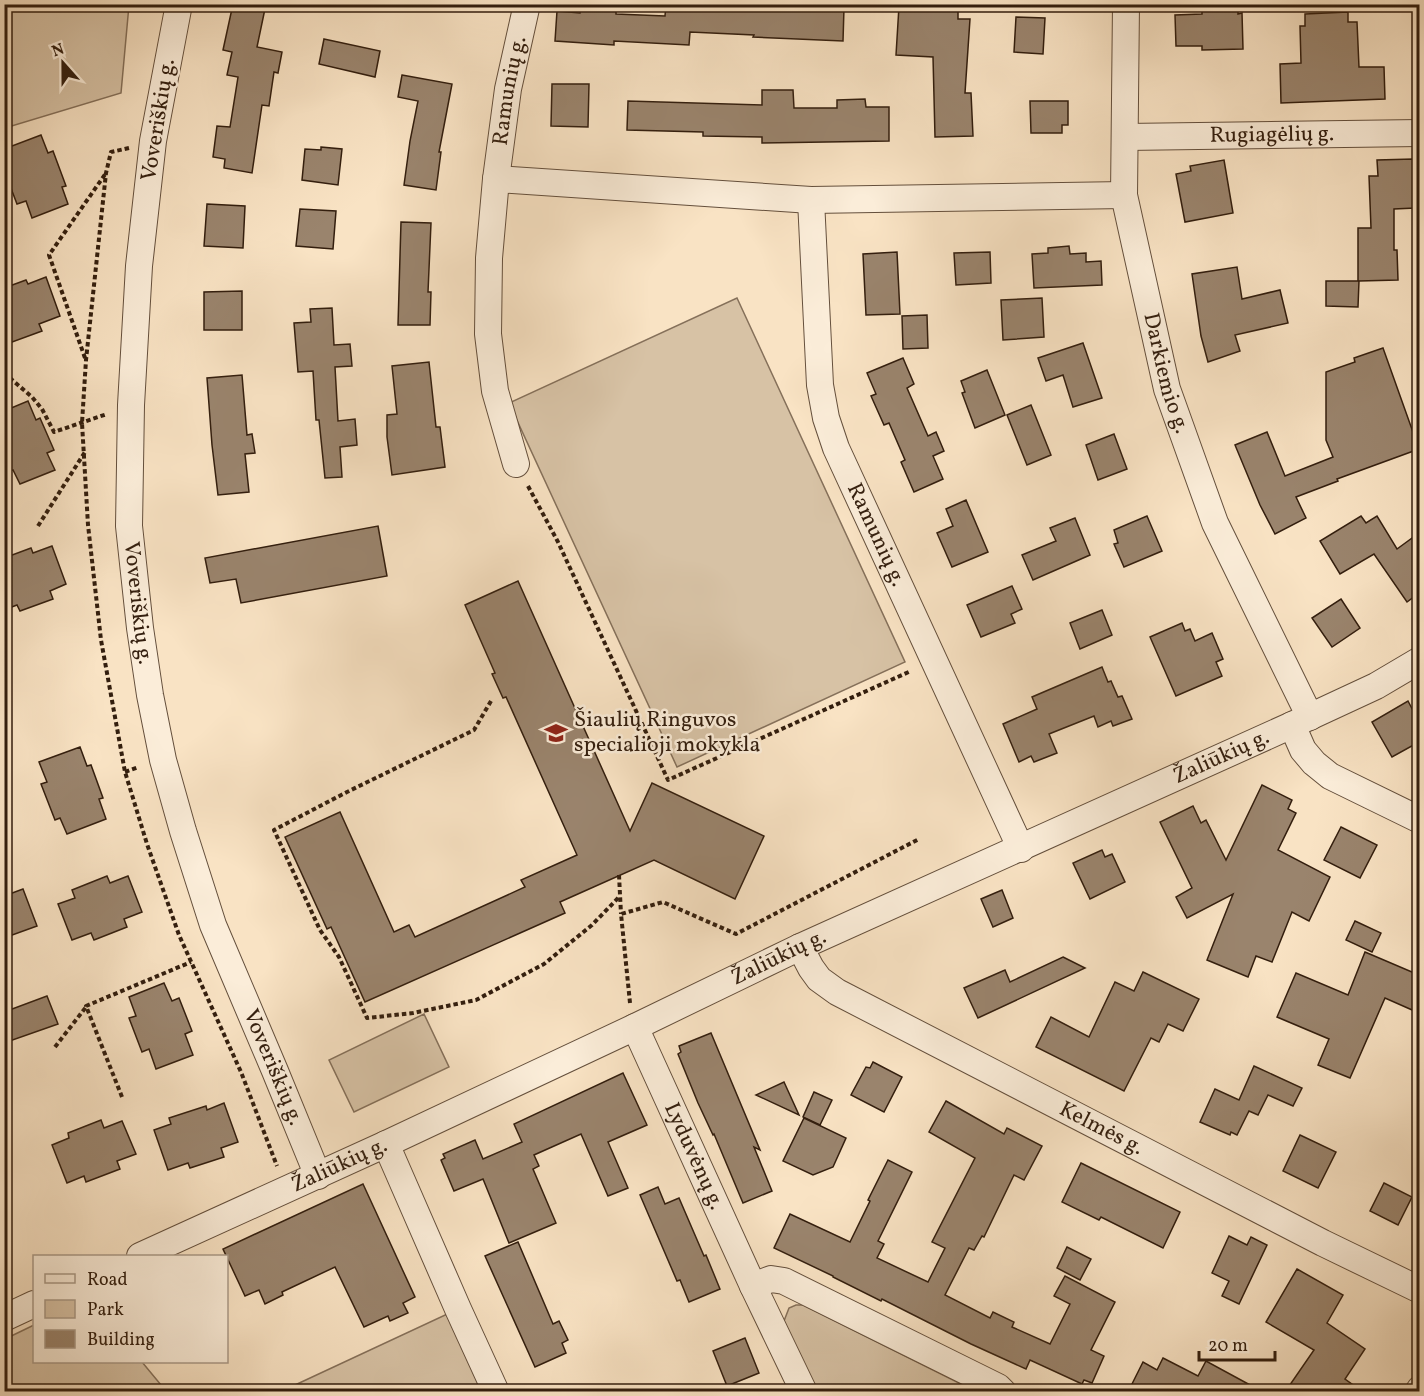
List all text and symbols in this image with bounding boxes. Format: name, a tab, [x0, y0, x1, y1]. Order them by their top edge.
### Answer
north arrow	[33, 33, 93, 93]
street label: Ramunių g.	[485, 33, 535, 148]
text: N	[49, 38, 68, 63]
street label: Voveriškių g.	[134, 57, 184, 183]
street label: Rugiagėlių g.	[1210, 119, 1334, 151]
street label: Darkiemio g.	[1135, 310, 1197, 438]
street label: Ramunių g.	[839, 478, 913, 592]
street label: Voveriškių g.	[115, 540, 161, 667]
place label: Šiaulių Ringuvos specialioji mokykla	[574, 705, 760, 761]
school or university icon: Šiaulių Ringuvos specialioji mokykla	[543, 720, 569, 746]
street label: Žaliūkių g.	[1168, 722, 1274, 792]
street label: Žaliūkių g.	[726, 922, 831, 994]
street label: Voveriškių g.	[235, 1004, 311, 1130]
street label: Kelmės g.	[1054, 1094, 1149, 1163]
street label: Lyduvėnų g.	[656, 1098, 732, 1215]
street label: Žaliūkių g.	[286, 1130, 392, 1201]
legend	[33, 1255, 228, 1363]
text: Road	[87, 1268, 128, 1293]
text: Park	[87, 1298, 124, 1323]
scale bar	[1199, 1324, 1276, 1362]
text: Building	[87, 1328, 155, 1353]
text: 20 m	[1208, 1334, 1248, 1359]

